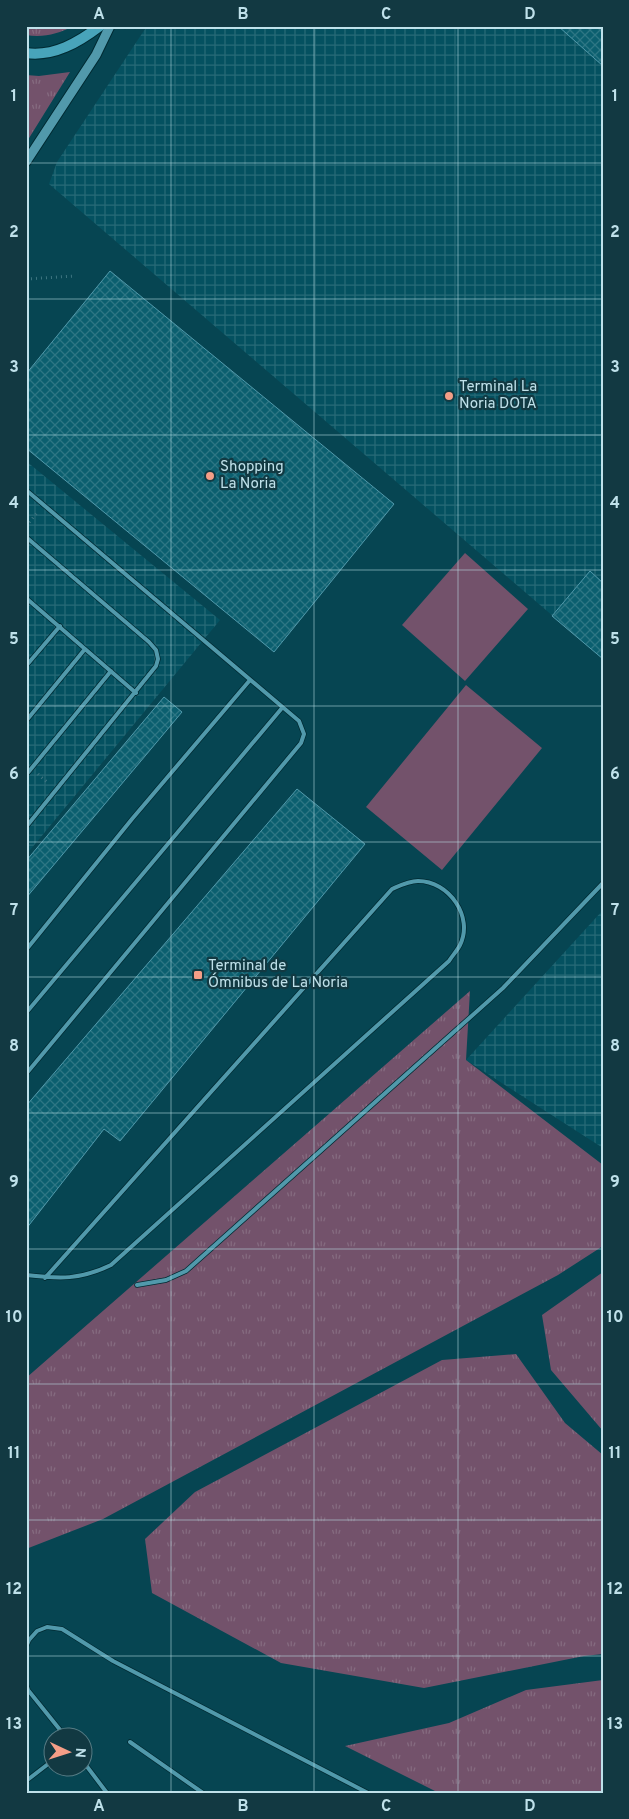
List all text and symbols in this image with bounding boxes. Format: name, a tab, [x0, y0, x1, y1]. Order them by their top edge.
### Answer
text: A	[93, 5, 105, 25]
text: B	[237, 5, 249, 25]
text: C	[381, 5, 391, 25]
text: D	[524, 5, 536, 25]
text: 1	[11, 87, 17, 107]
text: 1	[612, 87, 618, 107]
text: 2	[9, 223, 19, 243]
text: 2	[610, 223, 620, 243]
text: 3	[9, 358, 19, 378]
text: 3	[610, 358, 620, 378]
place label: Terminal La Noria DOTA	[459, 378, 537, 414]
marker: Terminal La Noria DOTA	[443, 390, 455, 402]
place label: Shopping La Noria	[220, 458, 284, 494]
marker: Shopping La Noria	[204, 470, 216, 482]
text: 4	[9, 494, 19, 514]
text: 4	[610, 494, 620, 514]
text: 5	[9, 630, 19, 650]
text: 5	[610, 630, 620, 650]
text: 6	[9, 765, 19, 785]
text: 6	[610, 765, 620, 785]
text: 7	[10, 901, 18, 921]
text: 7	[611, 901, 619, 921]
place label: Terminal de Ómnibus de La Noria	[208, 957, 348, 993]
marker: Terminal de Ómnibus de La Noria	[192, 969, 204, 981]
text: 8	[9, 1037, 19, 1057]
text: 8	[610, 1037, 620, 1057]
text: 9	[9, 1173, 19, 1193]
text: 9	[610, 1173, 620, 1193]
text: 10	[6, 1308, 22, 1328]
text: 10	[607, 1308, 623, 1328]
text: 11	[8, 1444, 20, 1464]
text: 11	[609, 1444, 621, 1464]
text: 12	[6, 1580, 22, 1600]
text: 12	[607, 1580, 623, 1600]
text: 13	[6, 1715, 22, 1735]
text: 13	[607, 1715, 623, 1735]
north arrow	[42, 1726, 92, 1776]
text: N	[71, 1747, 88, 1758]
text: A	[93, 1797, 105, 1817]
text: B	[237, 1797, 249, 1817]
text: C	[381, 1797, 391, 1817]
text: D	[524, 1797, 536, 1817]

